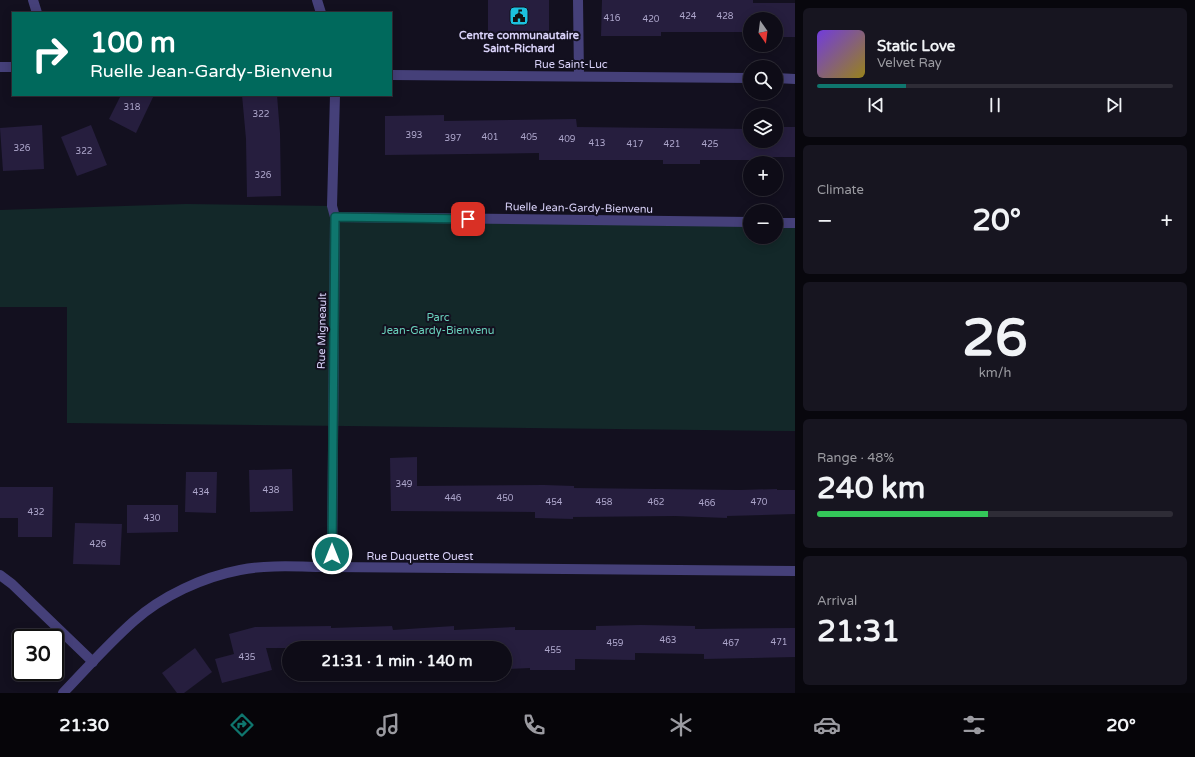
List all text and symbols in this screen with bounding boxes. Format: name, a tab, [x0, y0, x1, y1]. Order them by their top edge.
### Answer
public building icon: Centre communautaire Saint-Richard	[508, 5, 530, 27]
house number: 424	[680, 11, 697, 22]
house number: 428	[717, 11, 734, 22]
north arrow	[743, 12, 783, 52]
map controls	[743, 12, 783, 244]
house number: 416	[604, 13, 621, 24]
house number: 420	[643, 14, 660, 25]
text: 100 m	[90, 26, 176, 60]
icon: right	[24, 28, 76, 80]
place label: Centre communautaire Saint-Richard	[459, 29, 580, 55]
text: Static Love	[877, 37, 955, 55]
text: Velvet Ray	[877, 55, 942, 71]
street label: Rue Saint-Luc	[534, 58, 608, 71]
text: Ruelle Jean-Gardy-Bienvenu	[90, 60, 333, 82]
button: search	[743, 60, 783, 100]
icon: previous	[865, 94, 887, 116]
icon: pause	[984, 94, 1006, 116]
icon: next	[1103, 94, 1125, 116]
house number: 318	[124, 102, 141, 113]
button: layers	[743, 108, 783, 148]
house number: 322	[253, 109, 269, 120]
house number: 393	[406, 130, 422, 141]
house number: 401	[482, 132, 498, 143]
house number: 405	[521, 132, 538, 143]
house number: 397	[445, 133, 462, 144]
house number: 409	[559, 134, 576, 145]
house number: 413	[589, 138, 605, 149]
house number: 417	[627, 139, 644, 150]
house number: 421	[664, 139, 680, 150]
house number: 425	[702, 139, 719, 150]
house number: 326	[14, 143, 31, 154]
house number: 322	[76, 146, 92, 157]
button: +	[743, 156, 783, 196]
house number: 326	[255, 170, 272, 181]
text: Climate	[817, 182, 864, 198]
street label: Ruelle Jean-Gardy-Bienvenu	[505, 200, 653, 216]
pin	[451, 202, 485, 236]
text: 20°	[972, 202, 1021, 239]
button: −	[743, 204, 783, 244]
icon: arrive	[457, 208, 479, 230]
text: −	[817, 208, 833, 234]
text: +	[1161, 208, 1173, 234]
street label: Rue Migneault	[315, 293, 329, 369]
text: 26	[962, 307, 1028, 370]
park label: Parc Jean-Gardy-Bienvenu	[382, 311, 494, 337]
text: km/h	[979, 365, 1011, 381]
text: Range · 48%	[817, 450, 894, 466]
text: 240 km	[817, 470, 925, 507]
house number: 349	[396, 479, 413, 490]
house number: 438	[263, 485, 280, 496]
house number: 434	[193, 487, 210, 498]
house number: 446	[445, 493, 462, 504]
house number: 450	[497, 493, 514, 504]
house number: 454	[546, 497, 563, 508]
house number: 458	[596, 497, 613, 508]
house number: 462	[648, 497, 664, 508]
house number: 470	[751, 497, 768, 508]
house number: 466	[699, 498, 716, 509]
house number: 432	[28, 507, 44, 518]
house number: 430	[144, 513, 161, 524]
position arrow	[311, 533, 353, 575]
house number: 426	[90, 539, 107, 550]
street label: Rue Duquette Ouest	[367, 550, 473, 563]
text: Arrival	[817, 593, 857, 609]
text: 21:31	[817, 613, 900, 650]
speed limit sign: 30	[12, 629, 64, 681]
house number: 463	[660, 635, 676, 646]
house number: 471	[771, 637, 787, 648]
house number: 459	[607, 638, 624, 649]
house number: 467	[723, 638, 740, 649]
house number: 455	[545, 645, 562, 656]
house number: 435	[239, 652, 256, 663]
text: 21:31 · 1 min · 140 m	[322, 652, 472, 670]
icon: directions	[228, 711, 256, 739]
icon: music	[374, 711, 402, 739]
icon: phone	[520, 711, 548, 739]
icon: climate	[667, 711, 695, 739]
icon: car	[813, 711, 841, 739]
icon: filters	[960, 711, 988, 739]
text: 21:30	[59, 714, 109, 736]
text: 20°	[1106, 714, 1136, 736]

